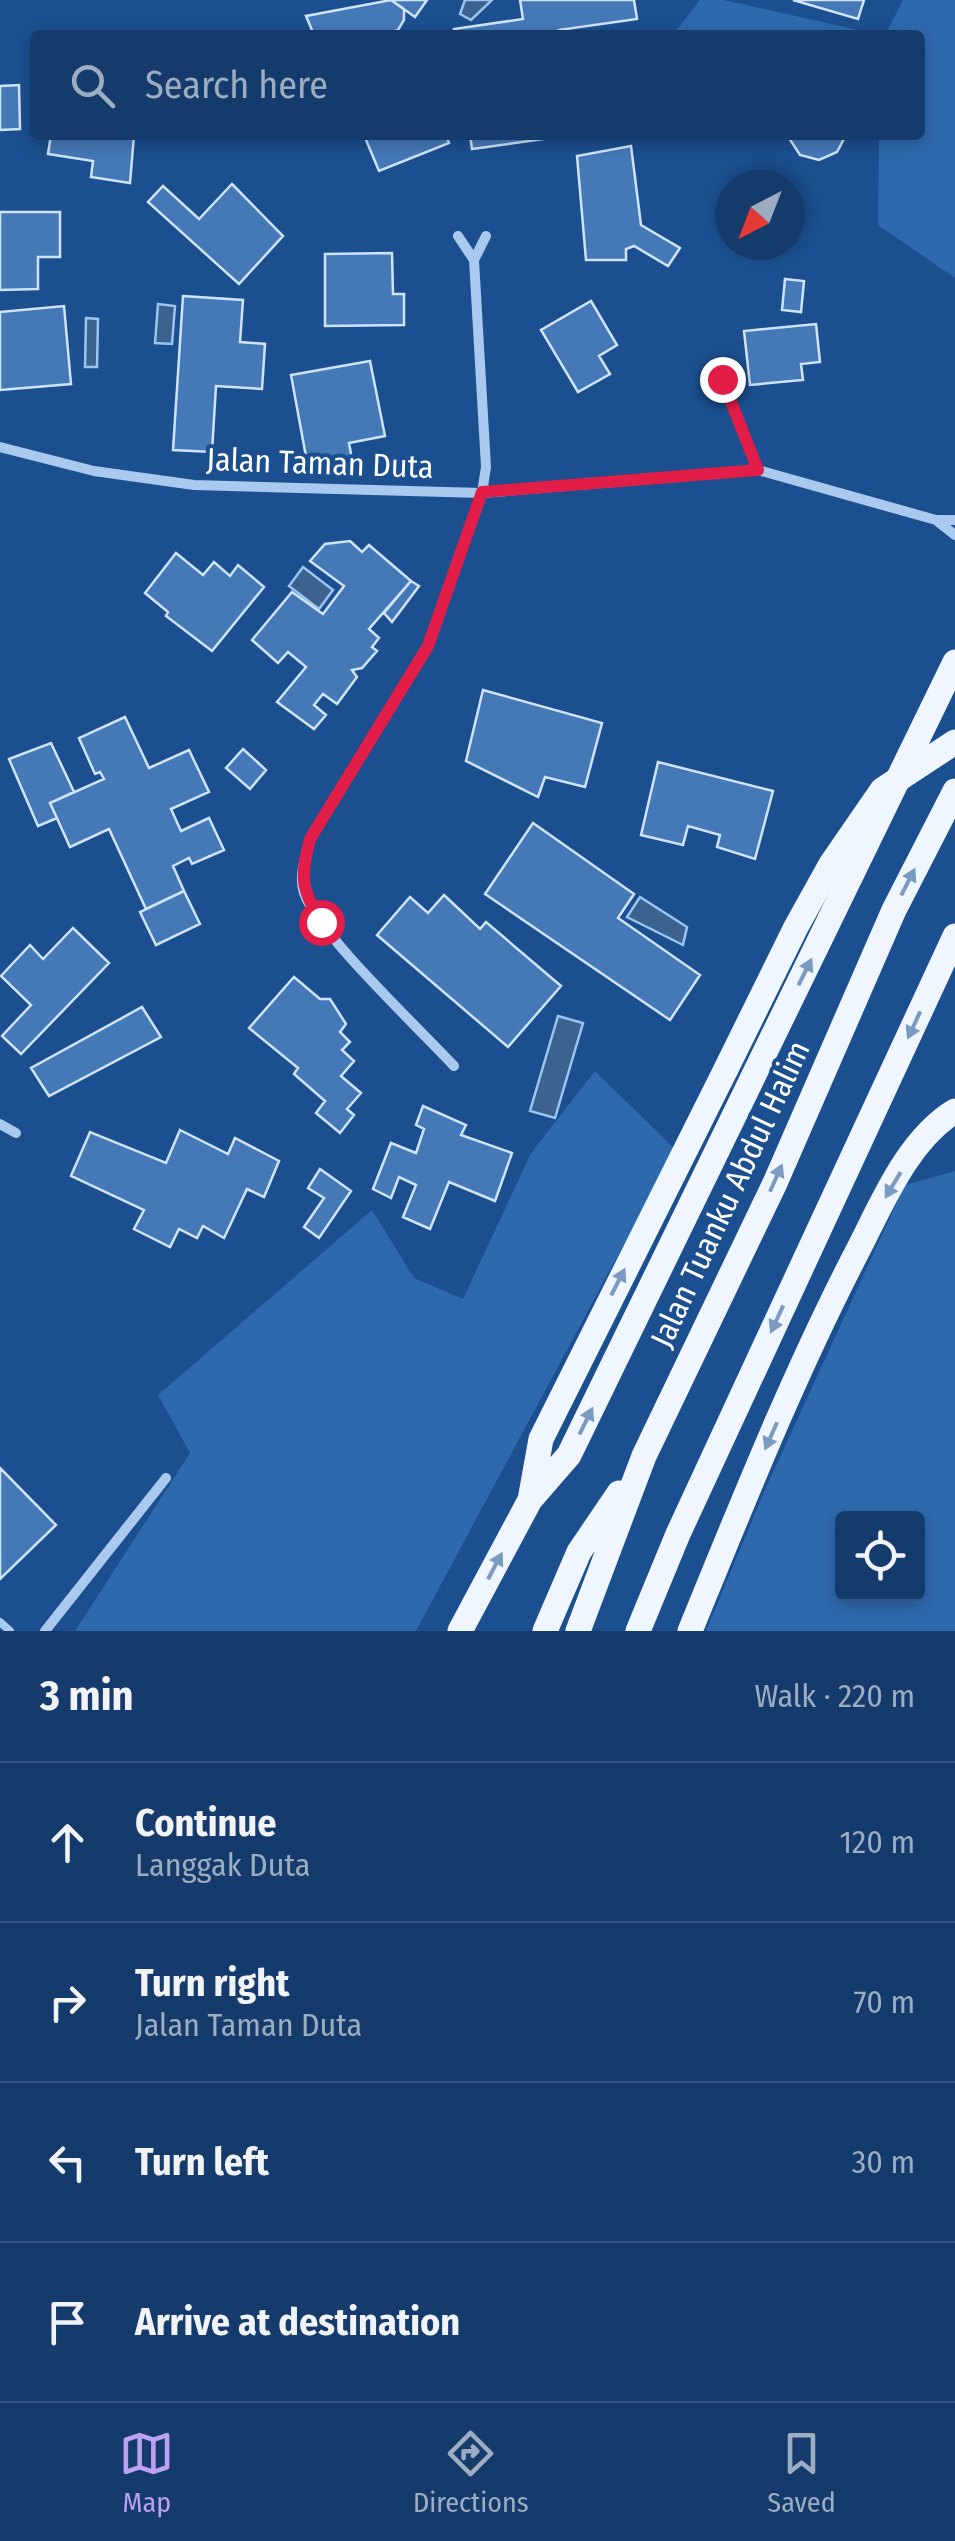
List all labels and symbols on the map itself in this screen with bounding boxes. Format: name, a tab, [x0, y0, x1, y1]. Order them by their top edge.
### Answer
north arrow	[715, 170, 805, 260]
route end	[700, 357, 746, 403]
street label: Jalan Taman Duta	[206, 440, 434, 486]
one-way arrow	[899, 867, 916, 896]
route start	[299, 900, 345, 946]
one-way arrow	[797, 957, 814, 986]
one-way arrow	[905, 1010, 922, 1039]
street label: Jalan Tuanku Abdul Halim	[642, 1035, 818, 1353]
one-way arrow	[768, 1163, 784, 1193]
one-way arrow	[885, 1171, 902, 1199]
one-way arrow	[610, 1267, 627, 1296]
one-way arrow	[769, 1305, 785, 1334]
one-way arrow	[577, 1406, 594, 1435]
one-way arrow	[762, 1422, 779, 1451]
one-way arrow	[486, 1551, 503, 1580]

